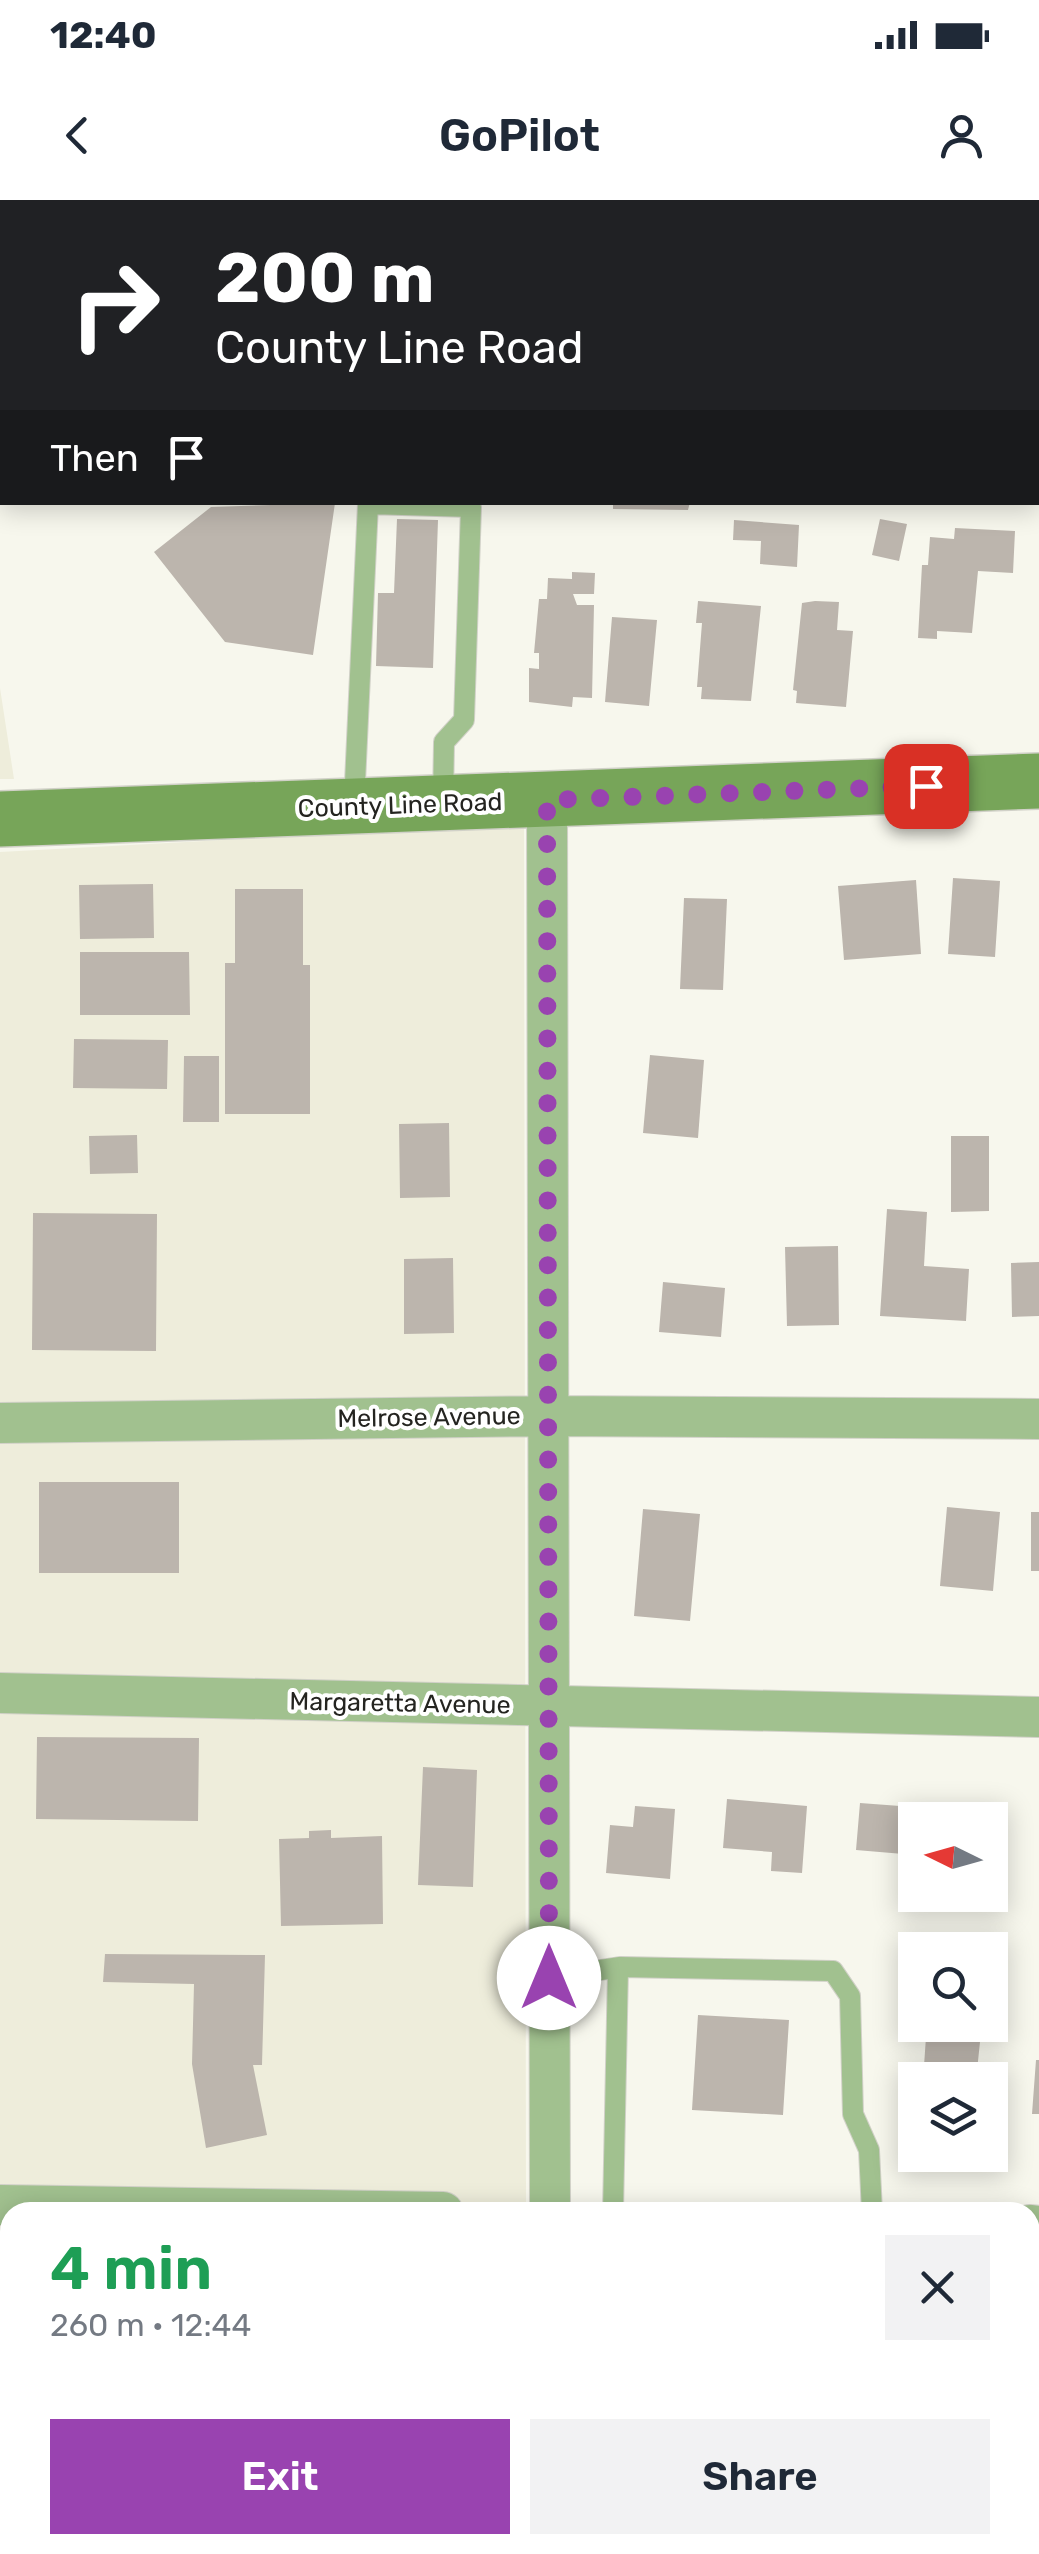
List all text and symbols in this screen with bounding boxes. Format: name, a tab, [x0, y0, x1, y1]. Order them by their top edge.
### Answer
text: 12:40	[50, 12, 156, 58]
icon: back	[50, 108, 105, 163]
icon: person	[934, 108, 989, 163]
text: GoPilot	[439, 109, 600, 162]
text: 200 m	[215, 237, 435, 320]
icon: right	[50, 240, 180, 370]
text: County Line Road	[215, 321, 583, 374]
icon: arrive	[159, 430, 214, 485]
text: Then	[50, 435, 139, 481]
pin	[884, 744, 969, 829]
icon: arrive	[899, 759, 954, 814]
street label: County Line Road	[297, 787, 503, 823]
street label: Melrose Avenue	[337, 1401, 521, 1433]
street label: Margaretta Avenue	[289, 1687, 511, 1719]
north arrow	[898, 1802, 1008, 1912]
map controls	[898, 1802, 1008, 2172]
position arrow	[497, 1926, 601, 2030]
button: search	[898, 1932, 1008, 2042]
button: layers	[898, 2062, 1008, 2172]
text: 4 min	[50, 2233, 212, 2304]
button: close	[885, 2235, 990, 2340]
text: 260 m · 12:44	[50, 2306, 251, 2344]
button: Exit	[50, 2419, 510, 2534]
button: Share	[530, 2419, 990, 2534]

